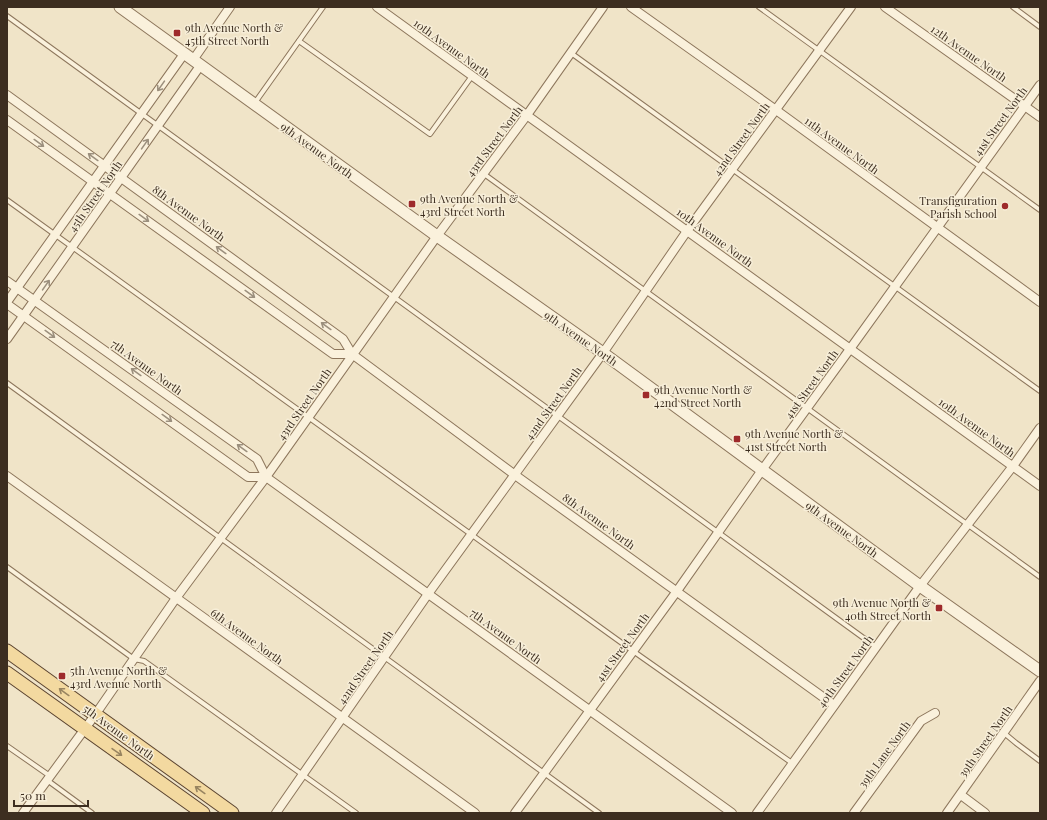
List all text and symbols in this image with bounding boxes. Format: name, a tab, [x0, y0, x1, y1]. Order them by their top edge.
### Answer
street label: 10th Avenue North	[411, 15, 494, 81]
place label: 9th Avenue North & 45th Street North	[185, 20, 283, 48]
street label: 12th Avenue North	[928, 21, 1011, 85]
marker: 9th Avenue North & 45th Street North	[172, 28, 182, 38]
one-way arrow	[157, 80, 165, 91]
street label: 41st Street North	[970, 83, 1030, 159]
street label: 42nd Street North	[709, 99, 773, 179]
street label: 43rd Street North	[462, 102, 526, 179]
street label: 11th Avenue North	[802, 113, 883, 177]
street label: 9th Avenue North	[278, 119, 357, 182]
one-way arrow	[33, 139, 44, 147]
one-way arrow	[141, 139, 149, 150]
one-way arrow	[88, 152, 99, 161]
street label: 45th Street North	[65, 157, 126, 235]
street label: 8th Avenue North	[150, 182, 229, 245]
place label: 9th Avenue North & 43rd Street North	[420, 191, 518, 219]
place label: Transfiguration Parish School	[919, 193, 997, 221]
marker: 9th Avenue North & 43rd Street North	[407, 199, 417, 209]
marker: Transfiguration Parish School	[1000, 201, 1010, 211]
street label: 10th Avenue North	[674, 204, 757, 270]
one-way arrow	[139, 214, 150, 222]
one-way arrow	[215, 246, 226, 254]
one-way arrow	[42, 279, 50, 290]
one-way arrow	[244, 290, 255, 298]
street label: 9th Avenue North	[541, 307, 621, 369]
one-way arrow	[320, 322, 331, 330]
one-way arrow	[45, 330, 56, 338]
street label: 7th Avenue North	[108, 336, 186, 398]
street label: 41st Street North	[781, 346, 841, 422]
street label: 42nd Street North	[521, 363, 585, 443]
street label: 43rd Street North	[273, 364, 335, 443]
one-way arrow	[131, 368, 142, 376]
place label: 9th Avenue North & 42nd Street North	[654, 382, 752, 410]
marker: 9th Avenue North & 42nd Street North	[641, 390, 651, 400]
street label: 10th Avenue North	[936, 394, 1019, 460]
one-way arrow	[161, 414, 172, 423]
place label: 9th Avenue North & 41st Street North	[745, 426, 843, 454]
marker: 9th Avenue North & 41st Street North	[732, 434, 742, 444]
one-way arrow	[236, 444, 247, 452]
street label: 8th Avenue North	[560, 490, 639, 553]
street label: 9th Avenue North	[803, 498, 882, 561]
place label: 9th Avenue North & 40th Street North	[833, 595, 932, 623]
marker: 9th Avenue North & 40th Street North	[934, 603, 944, 613]
street label: 6th Avenue North	[208, 605, 287, 668]
street label: 7th Avenue North	[467, 605, 545, 667]
street label: 41st Street North	[592, 609, 652, 685]
street label: 42nd Street North	[334, 626, 396, 707]
street label: 40th Street North	[814, 631, 877, 710]
place label: 5th Avenue North & 43rd Avenue North	[70, 663, 167, 691]
marker: 5th Avenue North & 43rd Avenue North	[57, 671, 67, 681]
one-way arrow	[58, 688, 69, 696]
street label: 5th Avenue North	[80, 701, 158, 763]
street label: 39th Street North	[955, 702, 1016, 780]
street label: 39th Lane North	[855, 717, 914, 791]
one-way arrow	[111, 748, 122, 756]
scale bar	[14, 782, 88, 808]
one-way arrow	[195, 786, 206, 794]
text: 50 m	[20, 787, 46, 803]

